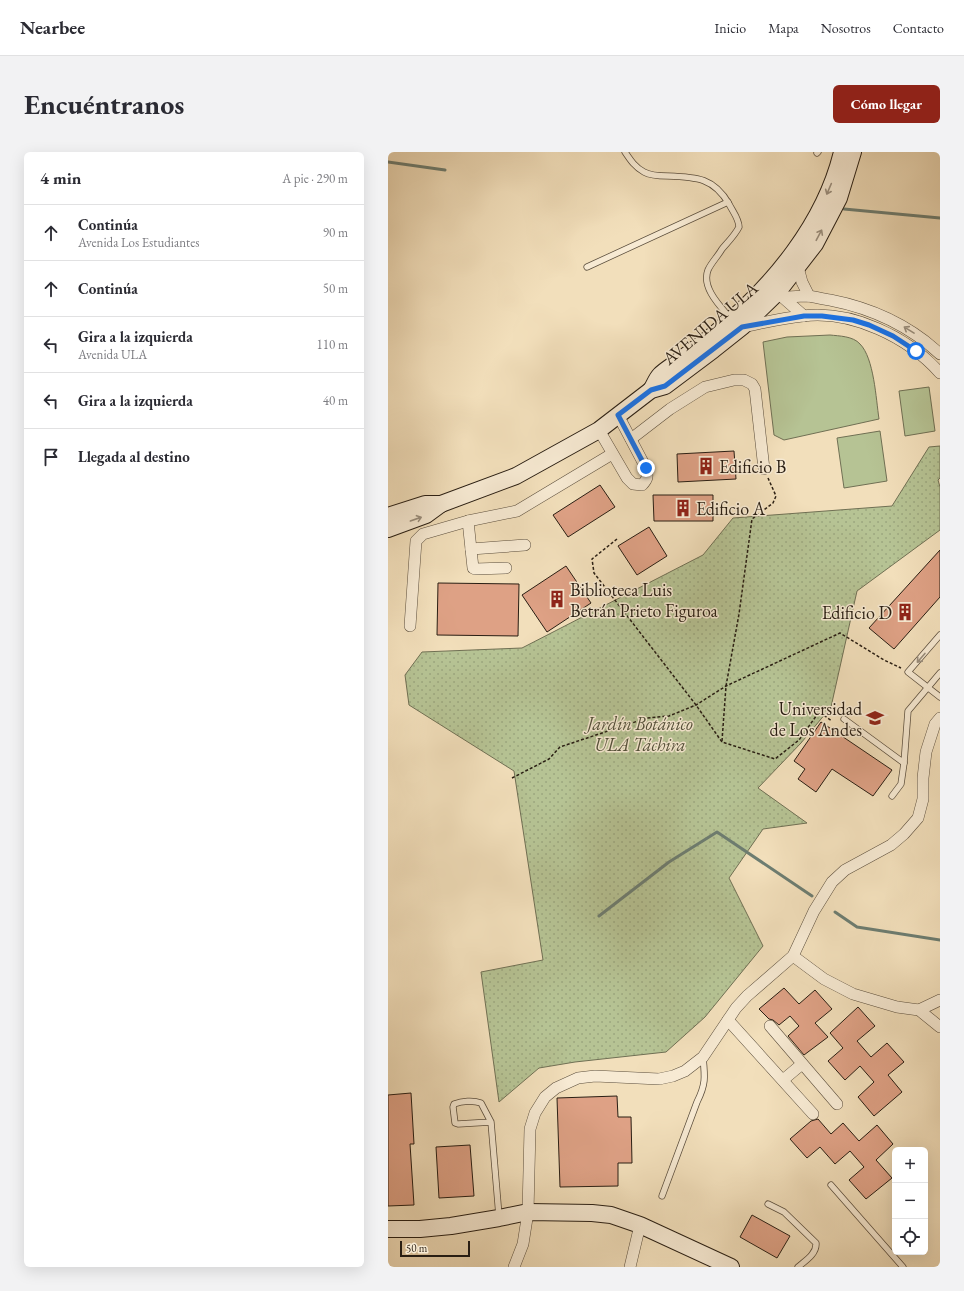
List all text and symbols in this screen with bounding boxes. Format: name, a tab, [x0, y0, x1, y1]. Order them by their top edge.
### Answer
text: Nearbee	[20, 15, 85, 40]
text: Inicio	[715, 19, 746, 37]
text: Mapa	[768, 19, 799, 37]
text: Nosotros	[821, 19, 871, 37]
text: Contacto	[893, 19, 944, 37]
button: Cómo llegar	[833, 85, 940, 123]
text: Encuéntranos	[24, 86, 184, 122]
text: 4 min	[40, 167, 81, 189]
text: A pie · 290 m	[282, 170, 348, 187]
one-way arrow	[825, 182, 832, 194]
text: Continúa	[78, 215, 138, 234]
icon: ahead	[40, 222, 62, 244]
text: 90 m	[323, 224, 348, 241]
one-way arrow	[816, 229, 824, 241]
text: Avenida Los Estudiantes	[78, 234, 199, 251]
street label: AVENIDA ULA	[657, 276, 763, 370]
icon: ahead	[40, 278, 62, 300]
text: Continúa	[78, 279, 138, 298]
text: 50 m	[323, 280, 348, 297]
one-way arrow	[903, 326, 915, 334]
text: Gira a la izquierda	[78, 327, 193, 346]
icon: left	[40, 334, 62, 356]
text: 110 m	[317, 336, 348, 353]
route start	[907, 342, 925, 360]
text: Avenida ULA	[78, 346, 147, 363]
icon: left	[40, 390, 62, 412]
text: Gira a la izquierda	[78, 391, 193, 410]
text: 40 m	[323, 392, 348, 409]
icon: arrive	[40, 446, 62, 468]
text: Llegada al destino	[78, 447, 190, 466]
place label: Edificio B	[719, 455, 786, 478]
building icon: Edificio B	[696, 456, 716, 476]
route end	[637, 459, 655, 477]
place label: Edificio A	[696, 497, 766, 520]
building icon: Edificio A	[673, 498, 693, 518]
one-way arrow	[409, 515, 422, 522]
place label: Biblioteca Luis Betrán Prieto Figuroa	[570, 578, 719, 622]
building icon: Biblioteca Luis Betrán Prieto Figuroa	[547, 589, 567, 609]
place label: Edificio D	[822, 601, 892, 624]
building icon: Edificio D	[895, 602, 915, 622]
one-way arrow	[916, 652, 925, 663]
place label: Universidad de Los Andes	[770, 697, 863, 741]
school or university icon: Universidad de Los Andes	[865, 708, 885, 728]
park label: Jardín Botánico ULA Táchira	[583, 712, 693, 756]
map controls	[892, 1147, 928, 1255]
button: +	[892, 1147, 928, 1183]
button: −	[892, 1183, 928, 1219]
button: locate	[892, 1219, 928, 1255]
scale bar	[400, 1239, 470, 1258]
text: 50 m	[406, 1241, 427, 1255]

